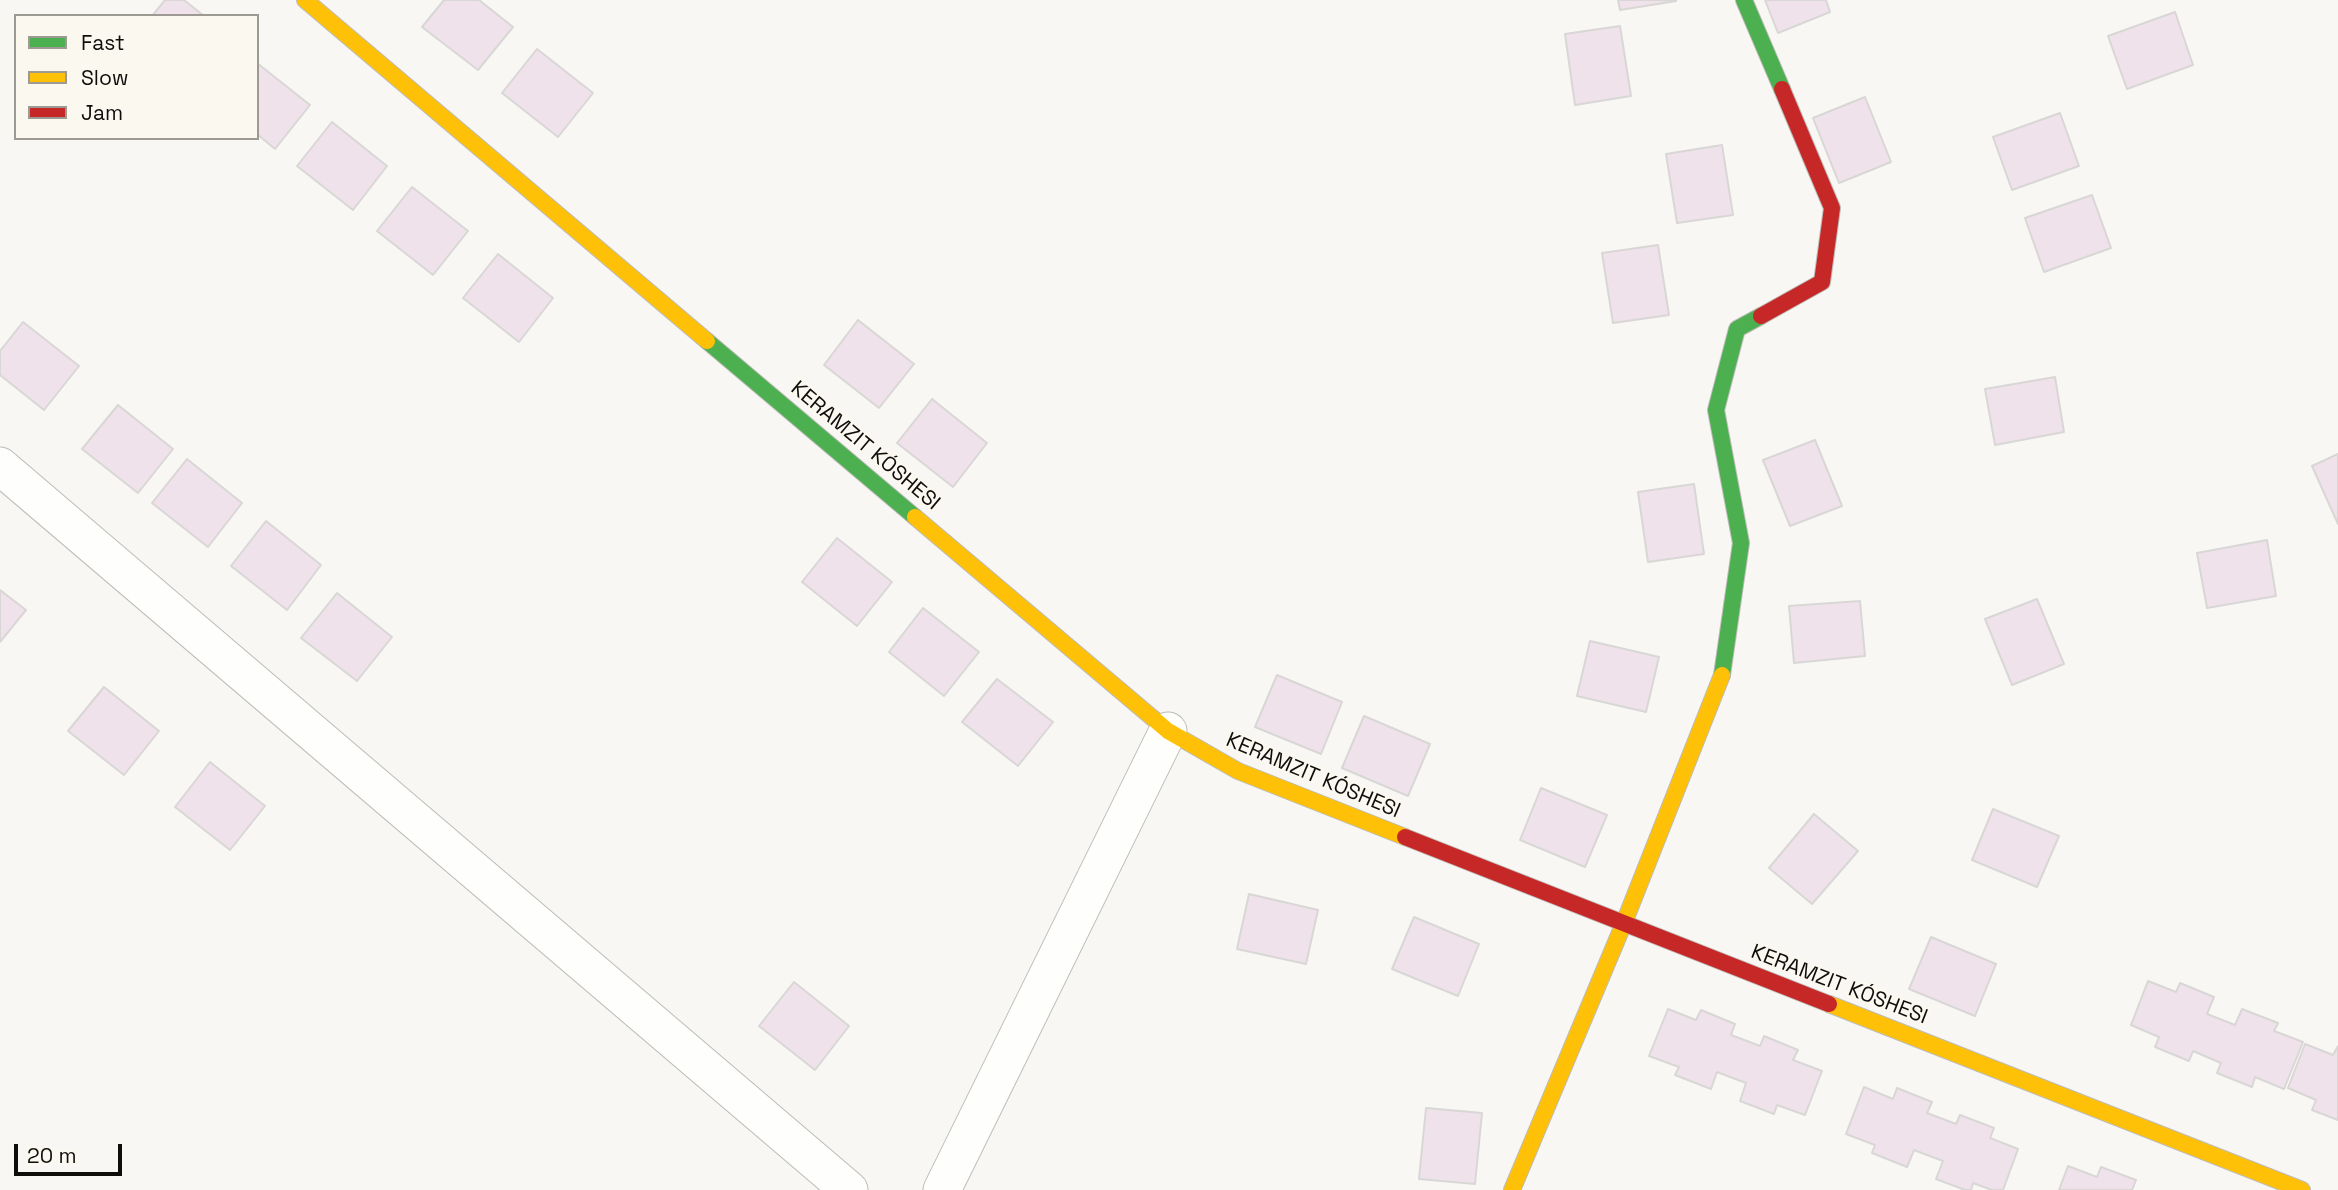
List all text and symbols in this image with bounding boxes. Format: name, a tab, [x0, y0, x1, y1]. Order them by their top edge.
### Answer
legend	[14, 14, 259, 140]
text: Fast	[81, 29, 125, 56]
text: Slow	[81, 64, 129, 91]
text: Jam	[81, 99, 123, 126]
street label: KERAMZIT KÓSHESI	[785, 376, 945, 516]
street label: KERAMZIT KÓSHESI	[1222, 728, 1404, 824]
street label: KERAMZIT KÓSHESI	[1747, 940, 1931, 1030]
scale bar	[18, 1130, 126, 1174]
text: 20 m	[27, 1142, 77, 1169]

